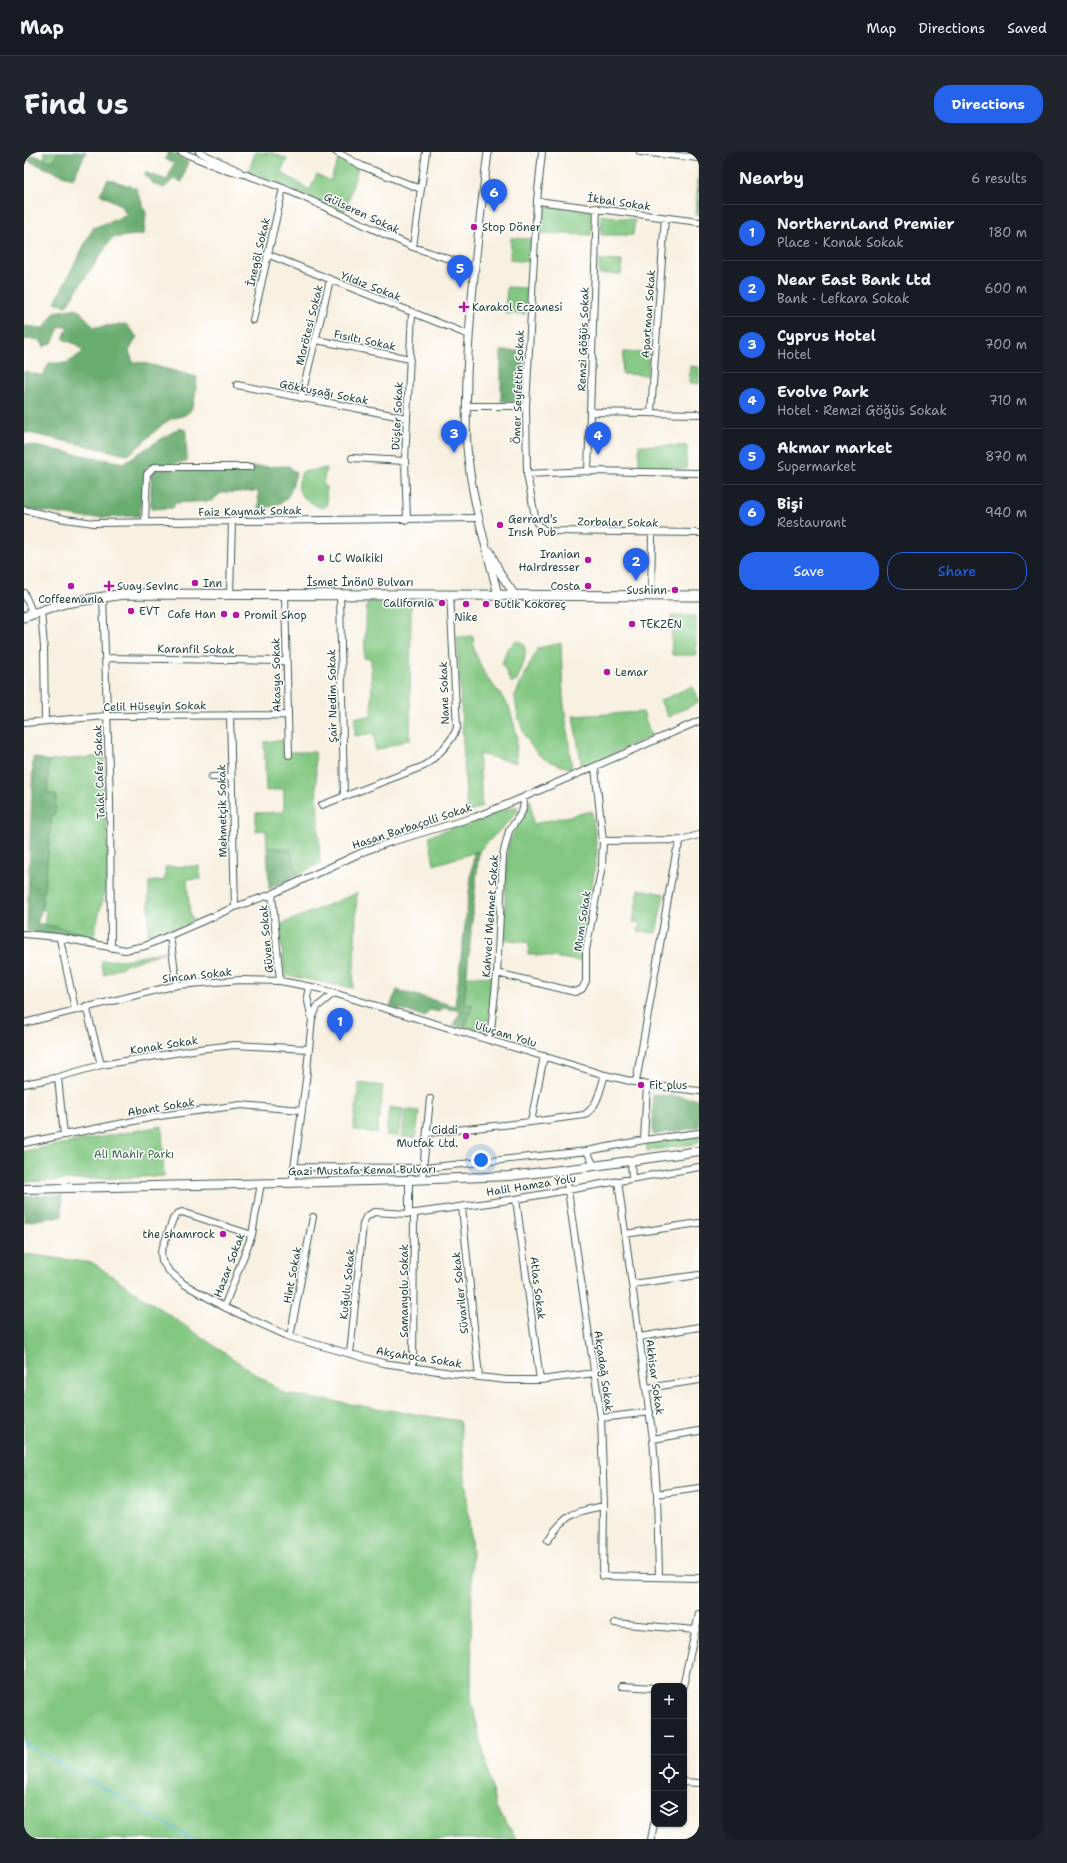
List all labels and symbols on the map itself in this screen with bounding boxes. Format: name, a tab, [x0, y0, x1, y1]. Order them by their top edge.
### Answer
pin: 6	[481, 179, 507, 212]
street label: Gülseren Sokak	[321, 189, 402, 238]
street label: İkbal Sokak	[586, 191, 652, 214]
street label: İnegöl Sokak	[243, 216, 274, 288]
place label: Stop Döner	[482, 220, 541, 235]
marker: Stop Döner	[469, 222, 479, 232]
pin: 5	[447, 255, 473, 288]
street label: Yıldız Sokak	[338, 268, 403, 305]
street label: Apartman Sokak	[638, 269, 659, 359]
street label: Morötesi Sokak	[292, 283, 327, 367]
street label: Remzi Göğüs Sokak	[574, 286, 593, 392]
place label: Karakol Eczanesi	[472, 300, 563, 315]
marker: Karakol Eczanesi	[459, 302, 469, 312]
street label: Fısıltı Sokak	[332, 327, 397, 354]
street label: Ömer Seyfettin Sokak	[509, 330, 528, 445]
street label: Gökkuşağı Sokak	[278, 377, 370, 408]
street label: Düşler Sokak	[388, 381, 407, 451]
pin: 3	[441, 420, 467, 453]
pin: 4	[585, 422, 611, 455]
street label: Faiz Kaymak Sokak	[198, 503, 302, 520]
place label: Gerrard's Irısh Pub	[508, 512, 557, 540]
street label: Zorbalar Sokak	[577, 514, 659, 531]
marker: Gerrard's Irısh Pub	[495, 520, 505, 530]
place label: Iranian Hairdresser	[518, 547, 580, 575]
pin: 2	[623, 548, 649, 581]
place label: LC Waikiki	[329, 551, 383, 566]
marker: LC Waikiki	[316, 553, 326, 563]
marker: Iranian Hairdresser	[583, 555, 593, 565]
street label: İsmet İnönü Bulvarı	[306, 575, 414, 590]
place label: Inn	[203, 576, 223, 591]
marker: Inn	[190, 578, 200, 588]
place label: Suay Sevinc	[117, 579, 179, 594]
place label: Costa	[550, 579, 580, 594]
marker: Coffeemania	[66, 581, 76, 591]
marker: Suay Sevinc	[104, 581, 114, 591]
marker: Costa	[583, 581, 593, 591]
place label: Sushinn	[627, 583, 667, 598]
marker: Sushinn	[670, 585, 680, 595]
place label: Coffeemania	[38, 592, 104, 607]
place label: California	[383, 596, 434, 611]
place label: Butik Kokoreç	[494, 597, 567, 612]
marker: California	[437, 598, 447, 608]
marker: Nike	[461, 599, 471, 609]
marker: Butik Kokoreç	[481, 599, 491, 609]
place label: EVT	[139, 604, 160, 619]
marker: EVT	[126, 606, 136, 616]
place label: Cafe Han	[168, 607, 216, 622]
place label: Promil Shop	[244, 608, 307, 623]
marker: Cafe Han	[219, 609, 229, 619]
marker: Promil Shop	[231, 610, 241, 620]
place label: Nike	[454, 610, 478, 625]
place label: TEKZEN	[640, 617, 682, 632]
marker: TEKZEN	[627, 619, 637, 629]
street label: Akasya Sokak	[268, 638, 285, 712]
street label: Karanfil Sokak	[157, 641, 235, 658]
street label: Şair Nedim Sokak	[324, 649, 341, 743]
street label: Nane Sokak	[436, 661, 453, 725]
place label: Lemar	[615, 665, 648, 680]
marker: Lemar	[602, 667, 612, 677]
street label: Celil Hüseyin Sokak	[103, 698, 207, 715]
street label: Talat Cafer Sokak	[90, 725, 109, 819]
street label: Mehmetçik Sokak	[214, 764, 231, 858]
street label: Hasan Barbaçolli Sokak	[350, 800, 474, 853]
street label: Kahveci Mehmet Sokak	[479, 854, 502, 978]
street label: Mum Sokak	[570, 889, 595, 953]
street label: Güven Sokak	[256, 904, 277, 974]
street label: Sincan Sokak	[161, 964, 233, 987]
pin: 1	[327, 1008, 353, 1041]
street label: Uluçam Yolu	[473, 1018, 539, 1051]
street label: Konak Sokak	[129, 1033, 199, 1058]
place label: Fit plus	[649, 1078, 688, 1093]
marker: Fit plus	[636, 1080, 646, 1090]
street label: Abant Sokak	[126, 1095, 196, 1120]
place label: Ciddi Mutfak Ltd.	[396, 1123, 458, 1151]
marker: Ciddi Mutfak Ltd.	[461, 1131, 471, 1141]
park label: Ali Mahir Parkı	[94, 1147, 174, 1162]
your location	[471, 1150, 491, 1170]
street label: Gazi Mustafa Kemal Bulvarı	[288, 1162, 436, 1179]
street label: Halil Hamza Yolu	[485, 1171, 577, 1200]
place label: the shamrock	[143, 1227, 215, 1242]
marker: the shamrock	[218, 1229, 228, 1239]
street label: Hazar Sokak	[210, 1231, 249, 1300]
street label: Samanyolu Sokak	[397, 1244, 412, 1338]
street label: Hint Sokak	[280, 1245, 305, 1305]
street label: Kuğulu Sokak	[336, 1248, 359, 1320]
street label: Süvariler Sokak	[449, 1251, 472, 1335]
street label: Atlas Sokak	[526, 1256, 549, 1321]
street label: Akçadağ Sokak	[590, 1330, 617, 1413]
street label: Akhisar Sokak	[642, 1338, 667, 1416]
street label: Akçahoca Sokak	[375, 1343, 463, 1372]

